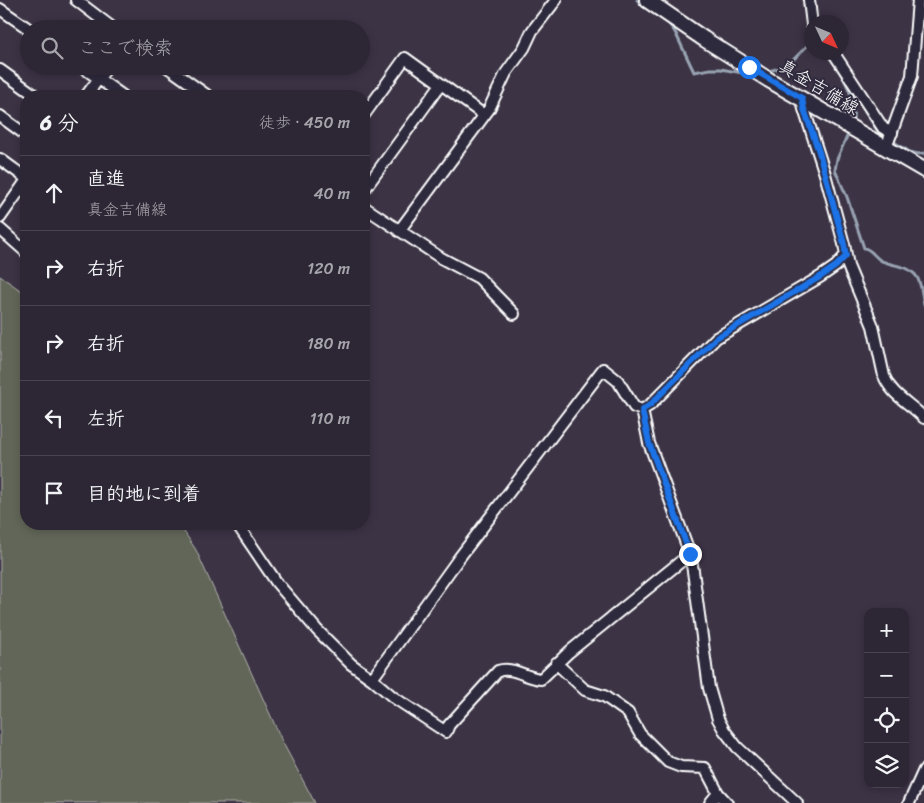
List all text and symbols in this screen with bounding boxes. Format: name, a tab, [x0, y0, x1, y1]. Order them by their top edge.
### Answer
north arrow	[804, 15, 849, 60]
search box	[20, 20, 370, 75]
text: ここで検索	[78, 31, 173, 64]
icon: search	[38, 34, 66, 62]
street label: 真金吉備線	[772, 50, 866, 124]
route start	[738, 56, 761, 79]
text: 6 分	[40, 104, 78, 142]
text: 徒歩 · 450 m	[259, 108, 350, 137]
text: 直進	[87, 162, 125, 195]
icon: ahead	[40, 179, 68, 207]
text: 40 m	[313, 179, 350, 208]
text: 真金吉備線	[87, 195, 167, 224]
text: 右折	[87, 252, 125, 285]
icon: right	[40, 254, 68, 282]
text: 120 m	[307, 254, 350, 283]
text: 右折	[87, 327, 125, 360]
icon: right	[40, 329, 68, 357]
text: 180 m	[307, 329, 350, 358]
text: 左折	[87, 402, 125, 435]
icon: left	[40, 404, 68, 432]
text: 110 m	[310, 404, 350, 433]
text: 目的地に到着	[87, 477, 201, 510]
icon: arrive	[40, 479, 68, 507]
route end	[679, 543, 702, 566]
map controls	[864, 608, 909, 788]
button: +	[864, 608, 909, 653]
button: −	[864, 653, 909, 698]
button: locate	[864, 698, 909, 743]
button: layers	[864, 743, 909, 788]

